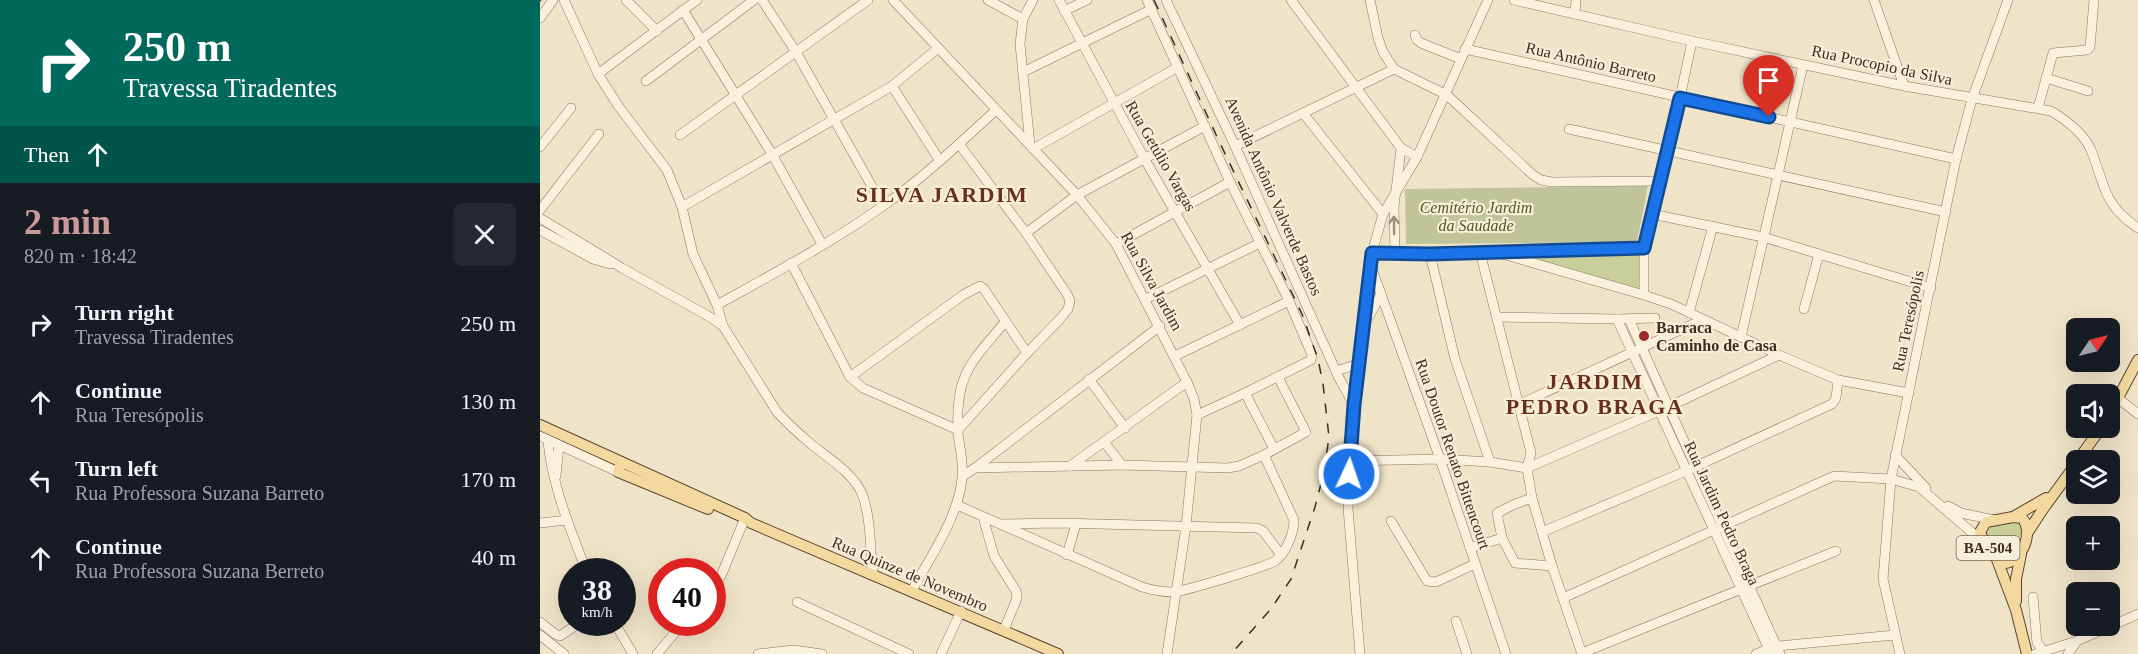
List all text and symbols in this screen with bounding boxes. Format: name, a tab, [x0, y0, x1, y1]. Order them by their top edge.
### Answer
icon: right	[24, 24, 102, 102]
text: 250 m	[123, 24, 232, 70]
street label: Rua Antônio Barreto	[1524, 39, 1658, 85]
street label: Rua Procopio da Silva	[1810, 42, 1954, 89]
pin	[1743, 55, 1794, 117]
icon: arrive	[1752, 64, 1785, 97]
text: Travessa Tiradentes	[123, 73, 337, 103]
street label: Avenida Antônio Valverde Bastos	[1222, 94, 1326, 298]
street label: Rua Getúlio Vargas	[1122, 98, 1200, 215]
icon: ahead	[81, 138, 114, 171]
text: Then	[24, 142, 69, 167]
district label: SILVA JARDIM	[856, 182, 1028, 207]
park label: Cemitério Jardim da Saudade	[1420, 199, 1532, 234]
text: 2 min	[24, 202, 111, 242]
button: close	[453, 203, 516, 266]
one-way arrow	[1388, 216, 1400, 236]
street label: Rua Silva Jardim	[1118, 229, 1186, 334]
text: 820 m · 18:42	[24, 245, 137, 267]
street label: Rua Teresópolis	[1889, 269, 1928, 373]
text: Turn right	[75, 300, 174, 325]
icon: right	[24, 308, 57, 341]
text: 250 m	[460, 311, 516, 336]
north arrow	[2066, 318, 2120, 372]
map controls	[2066, 318, 2120, 636]
place label: Barraca Caminho de Casa	[1656, 319, 1777, 354]
text: Travessa Tiradentes	[75, 326, 234, 348]
marker: Barraca Caminho de Casa	[1637, 329, 1651, 343]
street label: Rua Doutor Renato Bittencourt	[1412, 356, 1494, 552]
district label: JARDIM PEDRO BRAGA	[1506, 369, 1684, 419]
text: Continue	[75, 378, 162, 403]
button: sound	[2066, 384, 2120, 438]
icon: ahead	[24, 386, 57, 419]
text: 130 m	[460, 389, 516, 414]
text: Rua Teresópolis	[75, 404, 204, 426]
street label: Rua Jardim Pedro Braga	[1680, 438, 1763, 588]
position arrow	[1317, 442, 1381, 506]
button: layers	[2066, 450, 2120, 504]
text: Turn left	[75, 456, 158, 481]
icon: left	[24, 464, 57, 497]
text: 170 m	[460, 467, 516, 492]
text: Rua Professora Suzana Barreto	[75, 482, 324, 504]
button: +	[2066, 516, 2120, 570]
street label: Rua Quinze de Novembro	[830, 533, 990, 615]
text: Continue	[75, 534, 162, 559]
road number: BA-504	[1956, 536, 2020, 560]
icon: ahead	[24, 542, 57, 575]
text: 40 m	[471, 545, 516, 570]
speed limit sign: 40	[648, 558, 726, 636]
text: Rua Professora Suzana Berreto	[75, 560, 324, 582]
text: 38	[582, 573, 612, 606]
button: −	[2066, 582, 2120, 636]
text: km/h	[582, 604, 612, 620]

